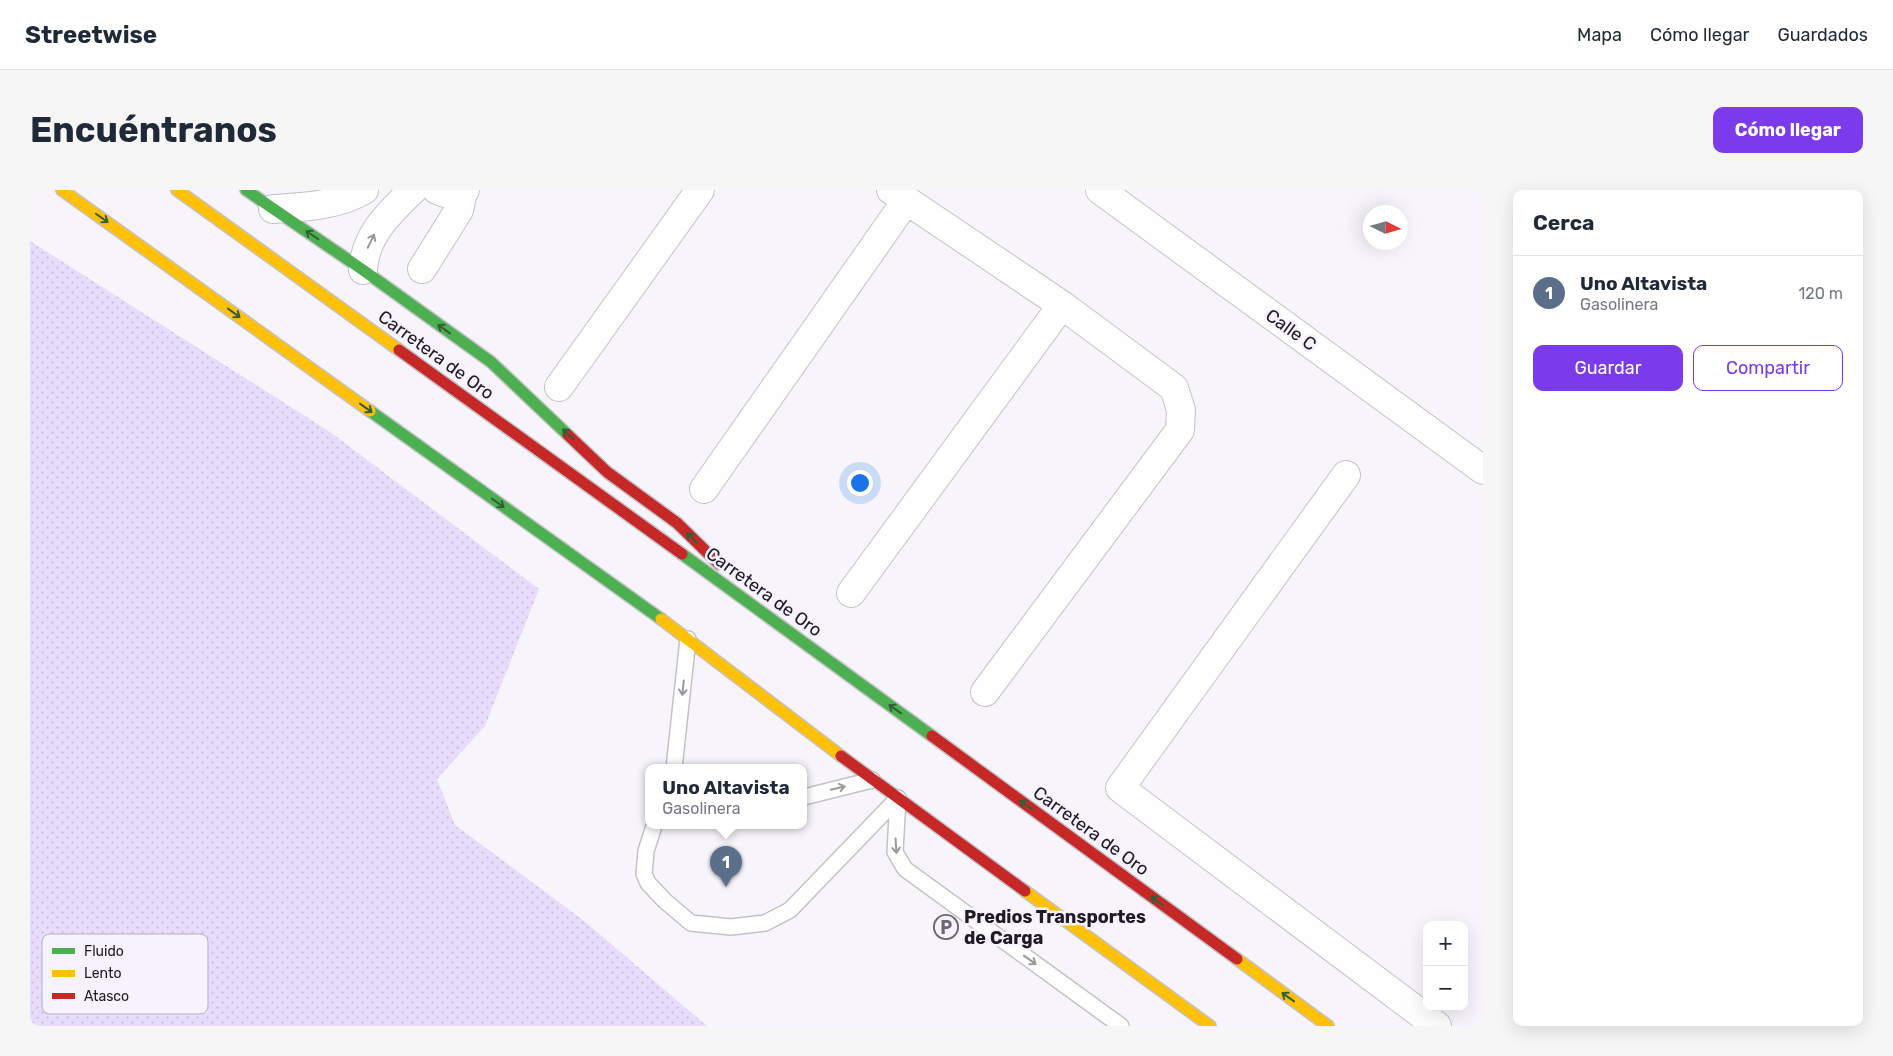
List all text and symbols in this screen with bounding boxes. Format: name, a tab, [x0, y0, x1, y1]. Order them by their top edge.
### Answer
text: Streetwise	[25, 21, 157, 49]
text: Mapa	[1577, 24, 1622, 46]
text: Cómo llegar	[1650, 24, 1749, 46]
text: Guardados	[1777, 24, 1868, 46]
button: Cómo llegar	[1713, 107, 1863, 153]
text: Encuéntranos	[30, 109, 277, 151]
north arrow	[1363, 205, 1408, 250]
text: Cerca	[1533, 210, 1594, 235]
one-way arrow	[94, 213, 108, 223]
one-way arrow	[305, 230, 319, 240]
one-way arrow	[366, 234, 376, 249]
text: Uno Altavista	[1580, 272, 1707, 295]
text: 1	[1545, 284, 1553, 303]
text: 120 m	[1798, 284, 1843, 303]
text: Gasolinera	[1580, 295, 1658, 314]
street label: Calle C	[1261, 304, 1321, 356]
street label: Carretera de Oro	[374, 306, 498, 404]
one-way arrow	[226, 308, 240, 318]
one-way arrow	[438, 324, 452, 334]
button: Guardar	[1533, 345, 1683, 391]
button: Compartir	[1693, 345, 1843, 391]
one-way arrow	[358, 403, 372, 413]
one-way arrow	[561, 428, 574, 440]
your location	[847, 470, 873, 496]
one-way arrow	[490, 497, 504, 508]
one-way arrow	[686, 532, 698, 544]
street label: Carretera de Oro	[702, 543, 826, 641]
one-way arrow	[678, 679, 688, 695]
one-way arrow	[888, 704, 902, 714]
popup	[645, 764, 807, 829]
text: Uno Altavista	[662, 776, 790, 799]
street label: Carretera de Oro	[1029, 782, 1153, 880]
one-way arrow	[829, 783, 845, 793]
text: Gasolinera	[662, 799, 741, 818]
one-way arrow	[1019, 800, 1033, 810]
one-way arrow	[892, 837, 901, 853]
pin: 1	[710, 846, 742, 887]
one-way arrow	[1150, 896, 1164, 906]
place label: Predios Transportes de Carga	[964, 906, 1146, 949]
parking icon: Predios Transportes de Carga	[933, 914, 959, 940]
map controls	[1423, 921, 1468, 1011]
button: +	[1423, 921, 1468, 966]
legend	[42, 934, 208, 1014]
text: Fluido	[84, 943, 124, 960]
one-way arrow	[1023, 955, 1037, 965]
text: Lento	[84, 965, 121, 982]
button: −	[1423, 966, 1468, 1011]
text: Atasco	[84, 988, 129, 1005]
one-way arrow	[1281, 992, 1295, 1002]

